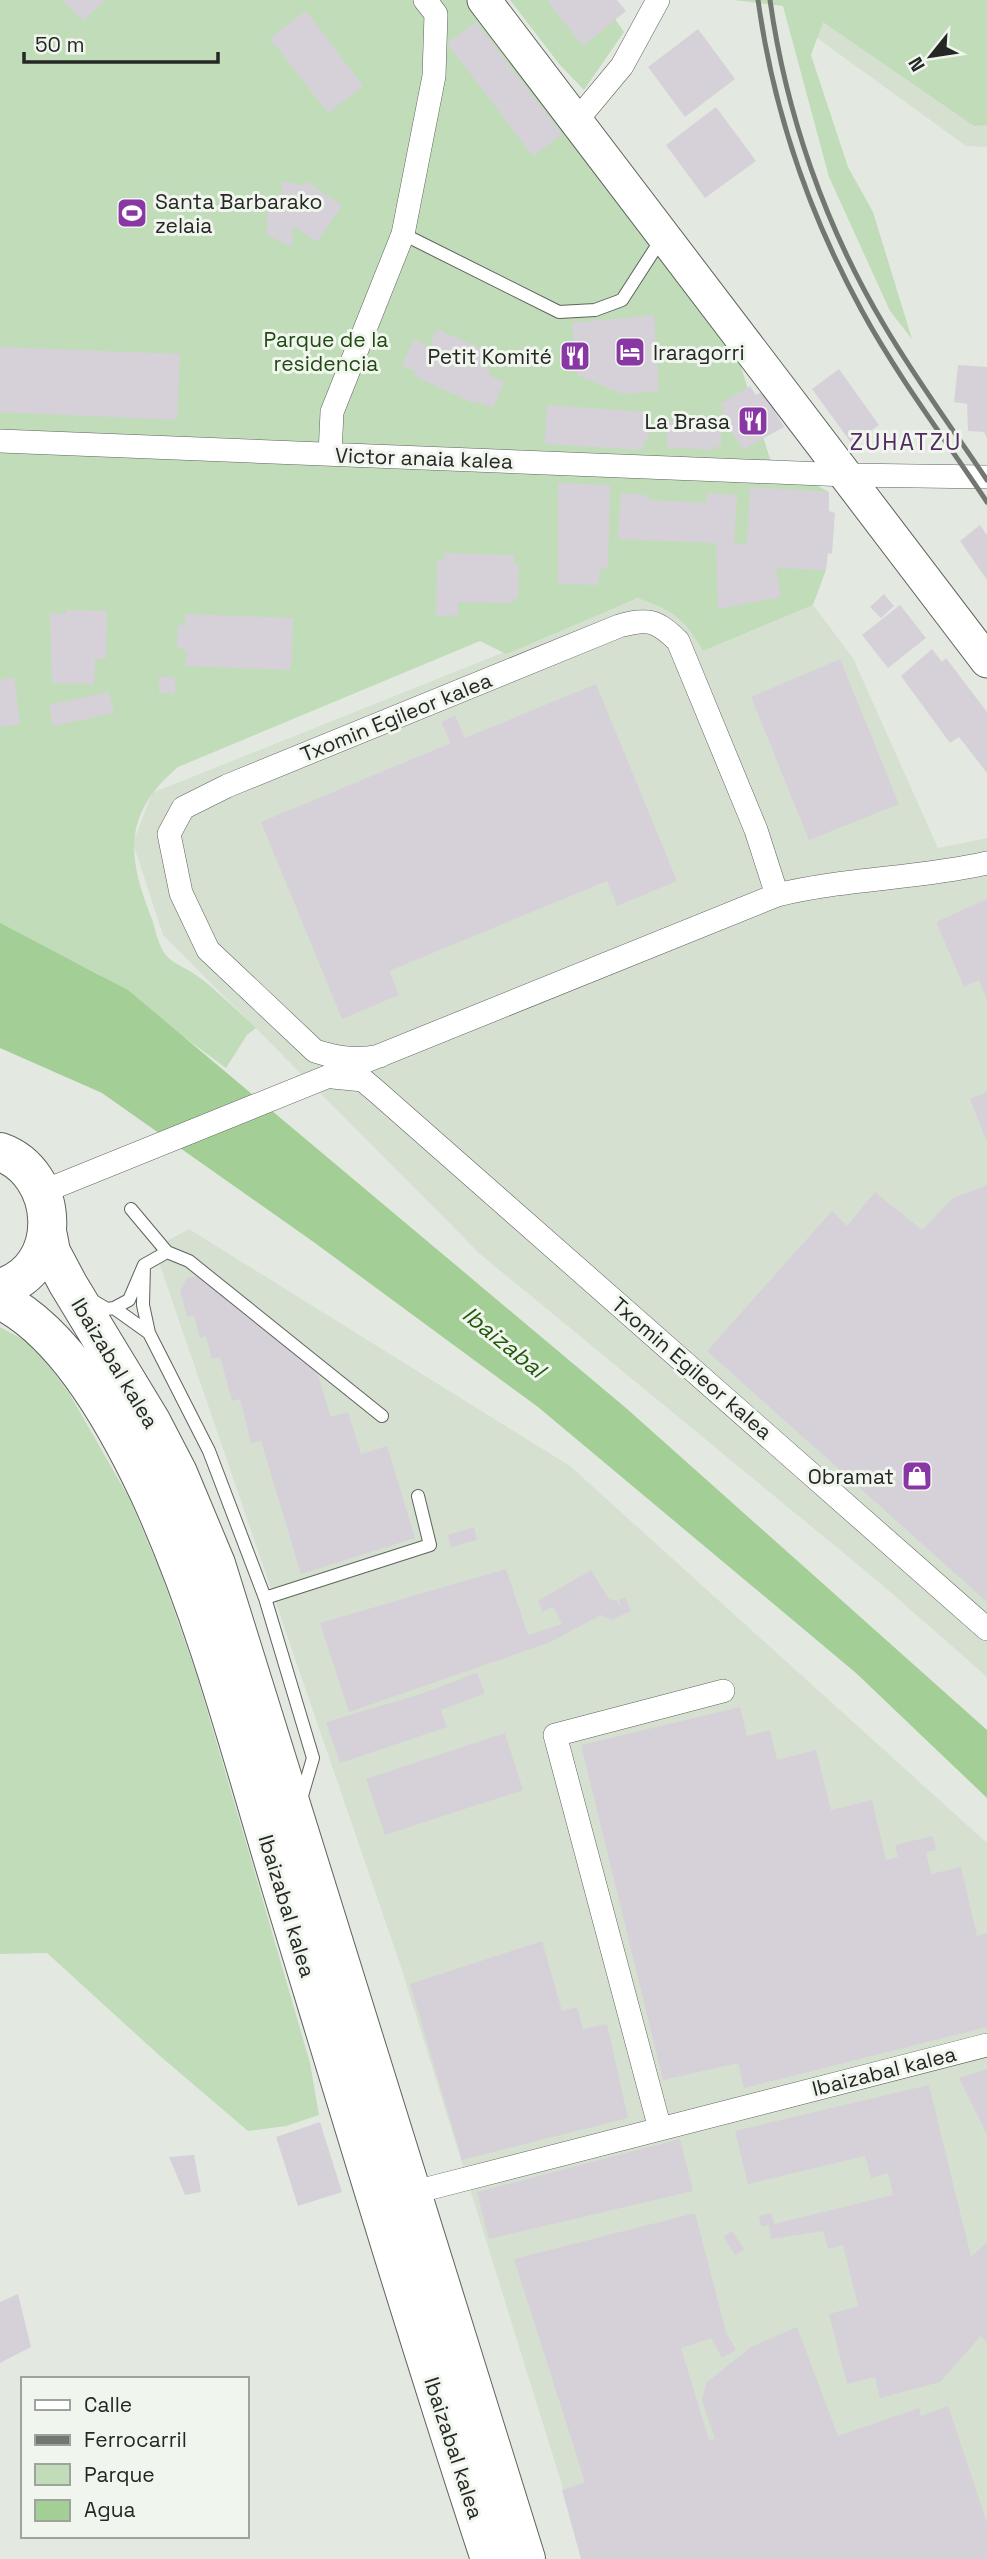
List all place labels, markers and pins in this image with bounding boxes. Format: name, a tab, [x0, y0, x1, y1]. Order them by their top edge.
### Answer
place label: Santa Barbarako zelaia	[155, 188, 322, 239]
sports icon: Santa Barbarako zelaia	[115, 196, 149, 230]
hotel icon: Iraragorri	[613, 335, 647, 369]
restaurant icon: Petit Komité	[558, 339, 592, 373]
place label: Iraragorri	[653, 339, 745, 366]
place label: Petit Komité	[428, 343, 552, 370]
restaurant icon: La Brasa	[736, 404, 770, 438]
place label: La Brasa	[645, 408, 730, 435]
shop icon: Obramat	[900, 1459, 934, 1493]
place label: Obramat	[808, 1463, 894, 1490]

